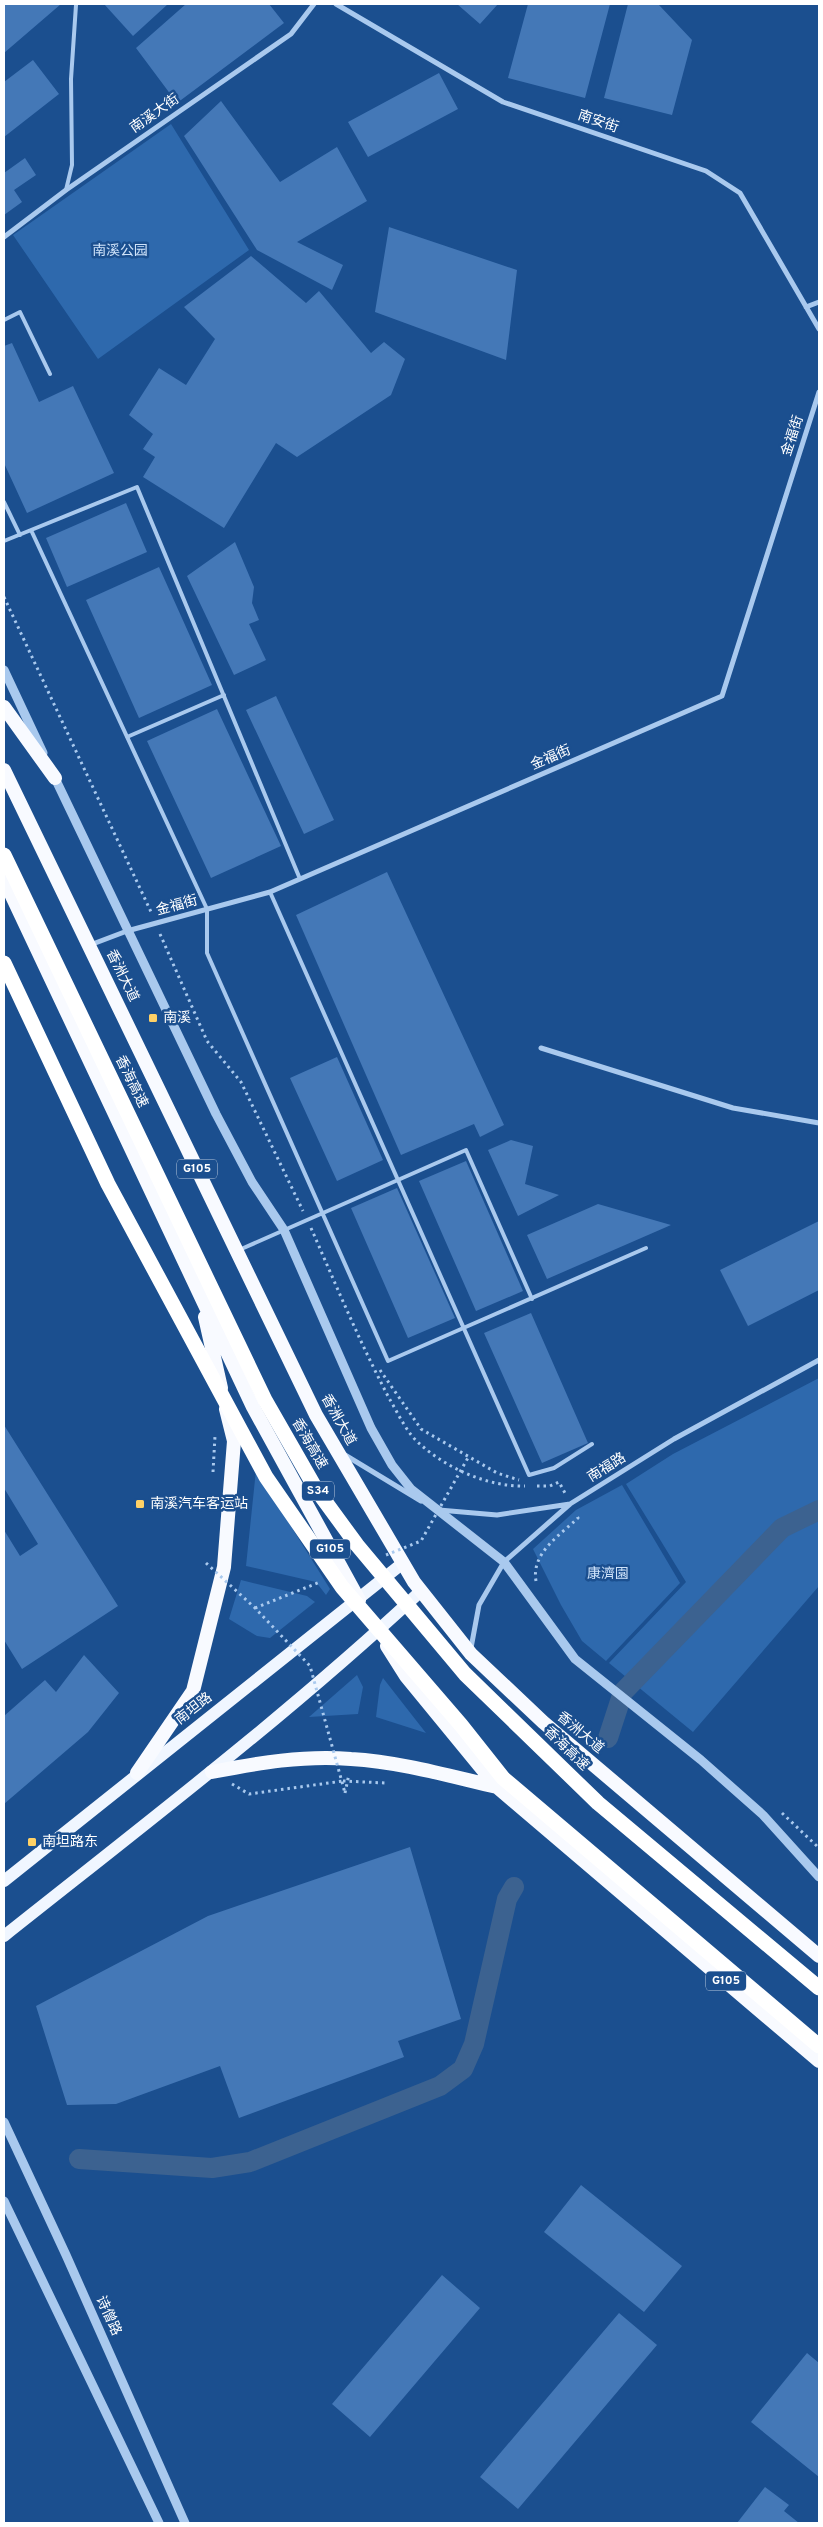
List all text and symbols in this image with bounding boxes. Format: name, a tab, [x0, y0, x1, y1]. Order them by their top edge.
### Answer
street label: 南溪大街	[127, 91, 183, 137]
street label: 南安街	[575, 107, 621, 137]
park label: 南溪公园	[92, 243, 148, 260]
street label: 金福街	[778, 413, 808, 459]
street label: 金福街	[528, 742, 574, 774]
street label: 金福街	[155, 892, 199, 920]
street label: 香洲大道	[102, 947, 143, 1005]
place label: 南溪	[163, 1010, 191, 1027]
marker: 南溪	[147, 1012, 159, 1024]
street label: 香海高速	[111, 1053, 151, 1111]
road number: G105	[177, 1160, 217, 1178]
street label: 香洲大道	[317, 1391, 360, 1449]
street label: 香海高速	[288, 1416, 330, 1472]
street label: 南福路	[585, 1450, 629, 1486]
road number: S34	[302, 1482, 334, 1500]
place label: 南溪汽车客运站	[150, 1495, 248, 1513]
marker: 南溪汽车客运站	[134, 1498, 146, 1510]
road number: G105	[310, 1540, 350, 1558]
park label: 康濟園	[587, 1566, 629, 1583]
street label: 南坦路	[172, 1689, 216, 1729]
street label: 香洲大道	[553, 1708, 608, 1758]
street label: 香海高速	[540, 1723, 592, 1775]
place label: 南坦路东	[42, 1834, 98, 1851]
marker: 南坦路东	[26, 1836, 38, 1848]
road number: G105	[706, 1972, 746, 1990]
street label: 诗僧路	[92, 2293, 124, 2339]

